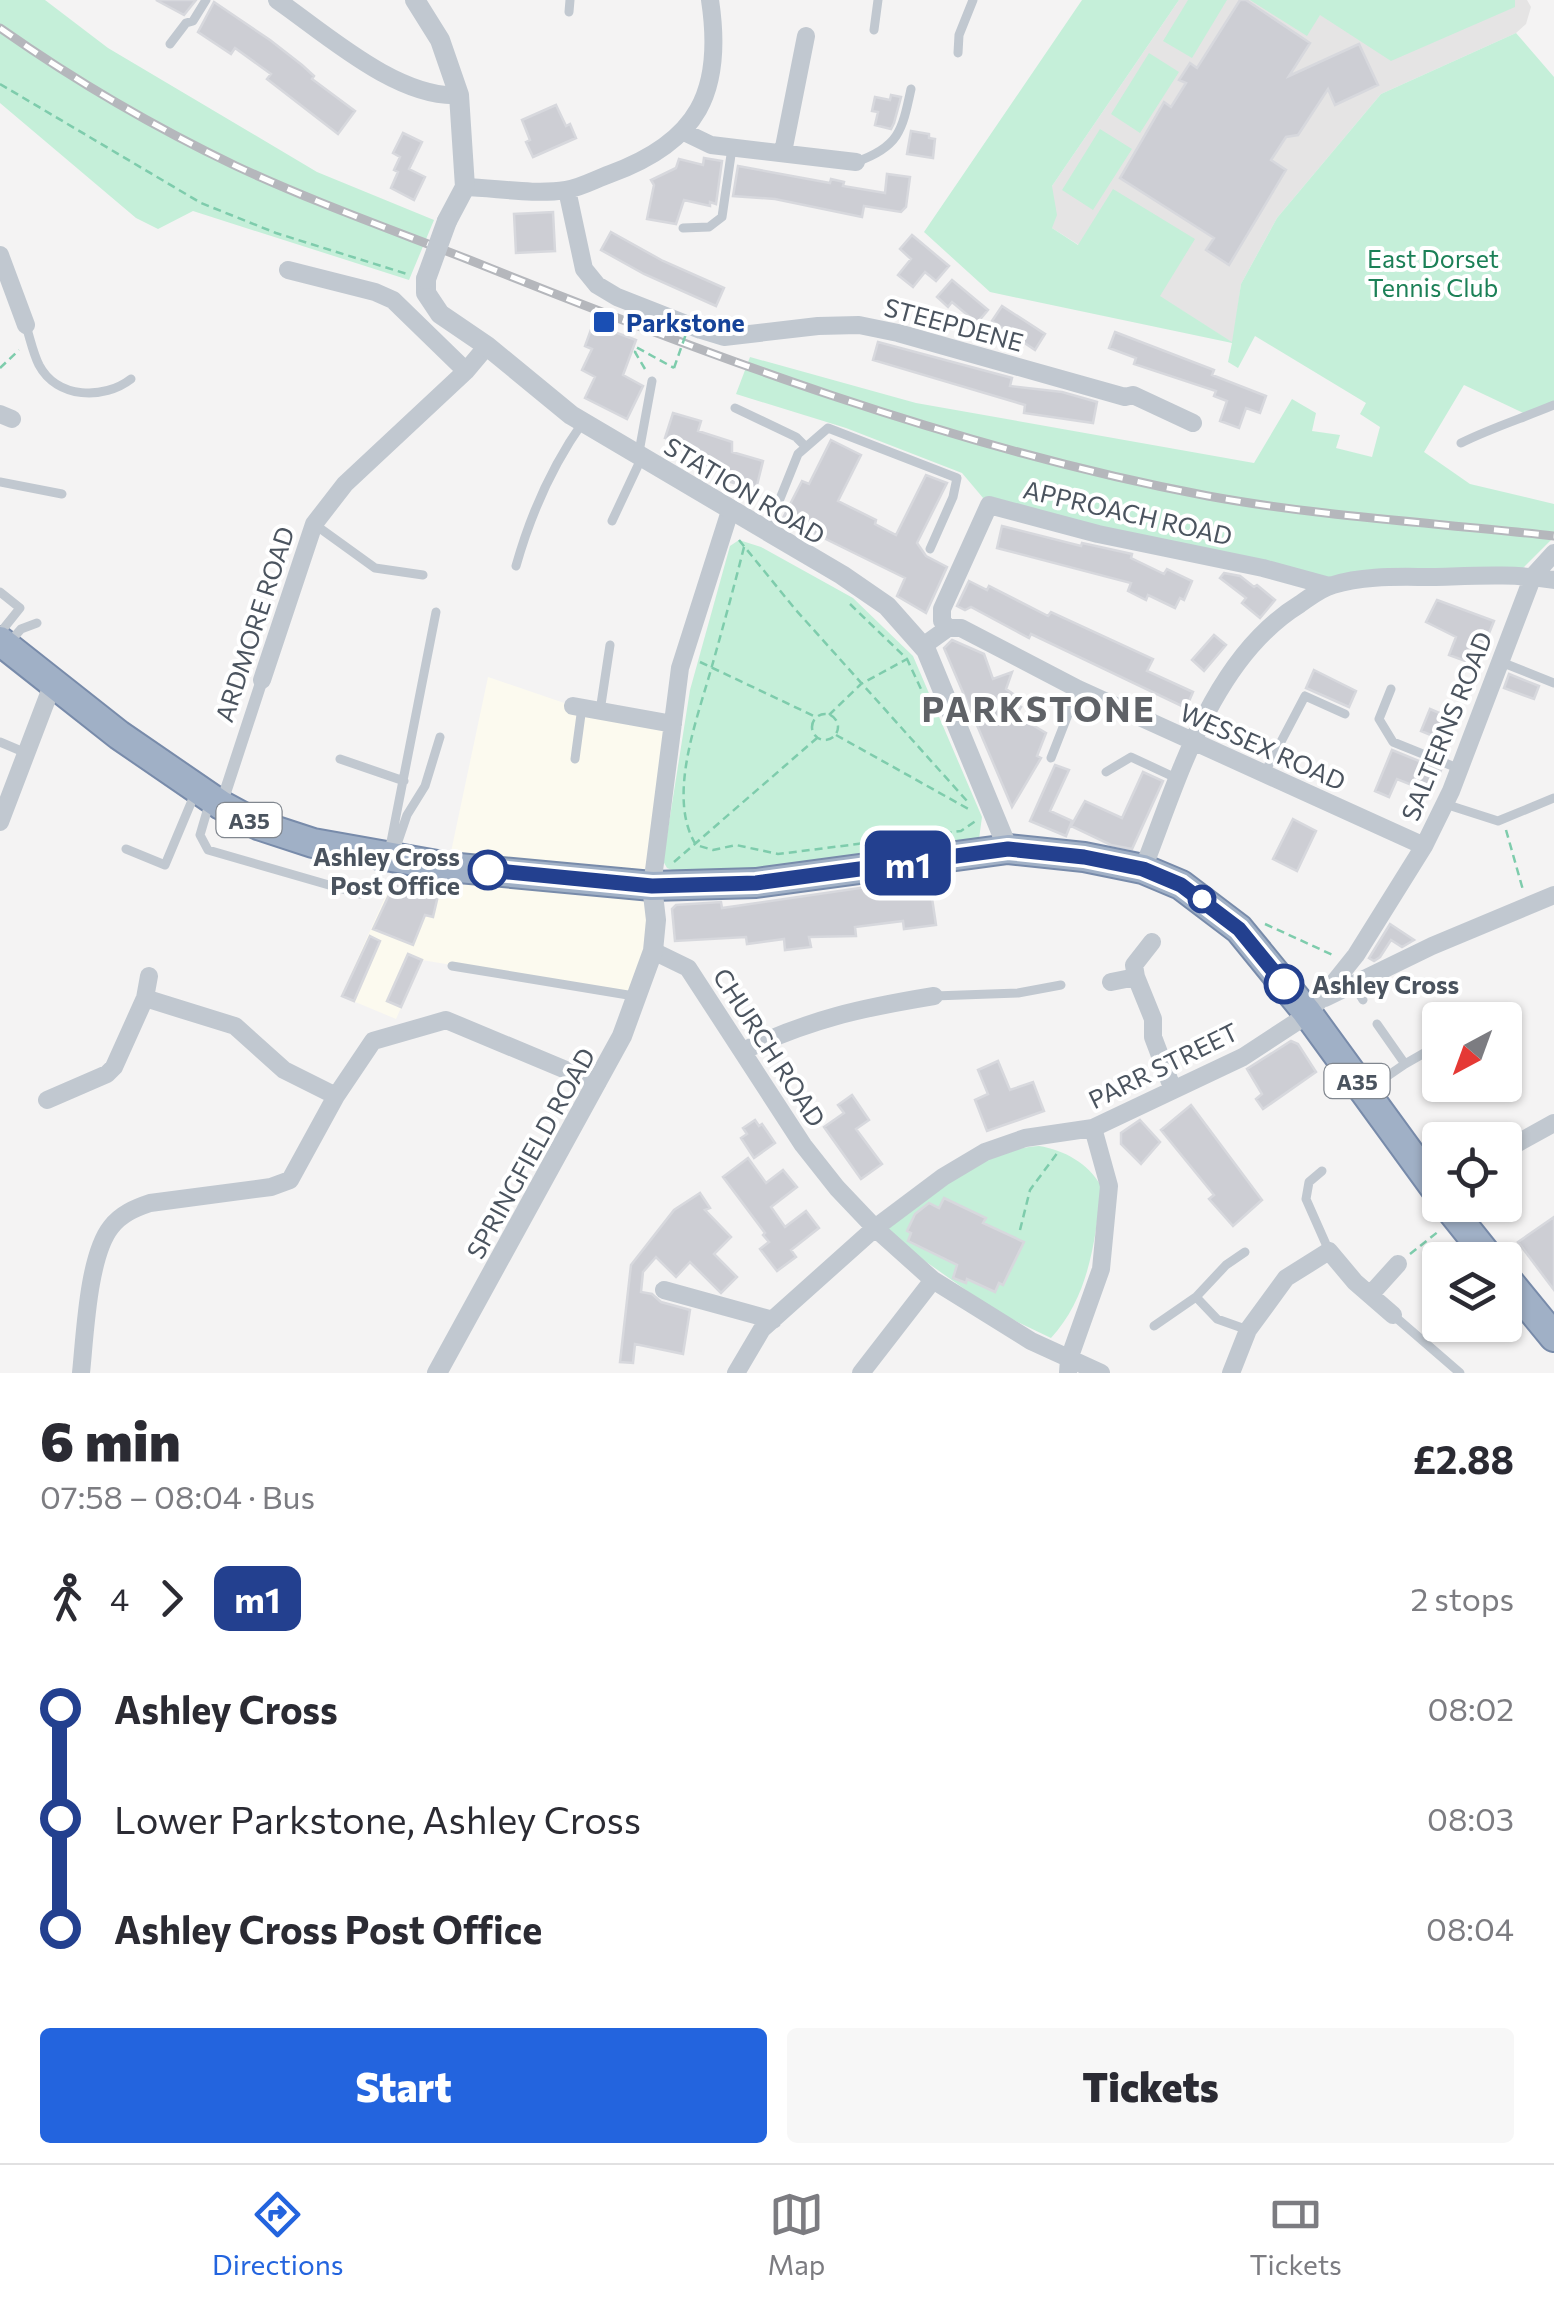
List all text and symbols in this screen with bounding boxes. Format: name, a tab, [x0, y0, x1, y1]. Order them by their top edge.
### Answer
park label: East Dorset Tennis Club	[1367, 243, 1499, 302]
street label: STEEPDENE	[881, 291, 1027, 357]
place label: Parkstone	[626, 307, 745, 337]
marker: Parkstone	[591, 309, 617, 335]
street label: STATION ROAD	[659, 430, 831, 550]
street label: APPROACH ROAD	[1021, 473, 1235, 551]
street label: ARDMORE ROAD	[208, 522, 300, 726]
street label: SALTERNS ROAD	[1394, 627, 1498, 825]
district label: PARKSTONE	[922, 686, 1156, 729]
street label: WESSEX ROAD	[1176, 696, 1350, 796]
road number: A35	[216, 803, 282, 837]
line badge: m1	[863, 830, 953, 896]
place label: Ashley Cross Post Office	[313, 841, 460, 900]
text: m1	[885, 842, 931, 885]
marker: Ashley Cross Post Office	[469, 851, 507, 889]
unlabelled marker	[1189, 886, 1215, 912]
street label: CHURCH ROAD	[708, 962, 832, 1132]
marker: Ashley Cross	[1265, 965, 1303, 1003]
place label: Ashley Cross	[1312, 969, 1459, 999]
north arrow	[1422, 1002, 1522, 1102]
map controls	[1422, 1002, 1522, 1342]
street label: PARR STREET	[1083, 1016, 1243, 1114]
street label: SPRINGFIELD ROAD	[460, 1042, 600, 1264]
road number: A35	[1324, 1064, 1390, 1098]
button: locate	[1422, 1122, 1522, 1222]
button: layers	[1422, 1242, 1522, 1342]
text: 6 min	[40, 1405, 181, 1472]
text: £2.88	[1413, 1435, 1514, 1482]
text: 07:58 – 08:04 · Bus	[40, 1476, 315, 1516]
icon: walk	[40, 1571, 95, 1626]
icon: forward	[144, 1571, 199, 1626]
text: m1	[234, 1577, 281, 1620]
text: 4	[110, 1578, 129, 1618]
text: 2 stops	[1410, 1578, 1514, 1618]
text: Ashley Cross	[114, 1685, 338, 1732]
text: 08:02	[1428, 1688, 1514, 1728]
text: Lower Parkstone, Ashley Cross	[114, 1795, 641, 1842]
text: 08:03	[1427, 1798, 1514, 1838]
text: Ashley Cross Post Office	[114, 1905, 542, 1952]
text: 08:04	[1426, 1908, 1514, 1948]
button: Start	[40, 2028, 767, 2143]
button: Tickets	[787, 2028, 1514, 2143]
tab: Directions	[212, 2187, 343, 2281]
tab: Map	[768, 2187, 825, 2281]
tab: Tickets	[1250, 2187, 1342, 2281]

